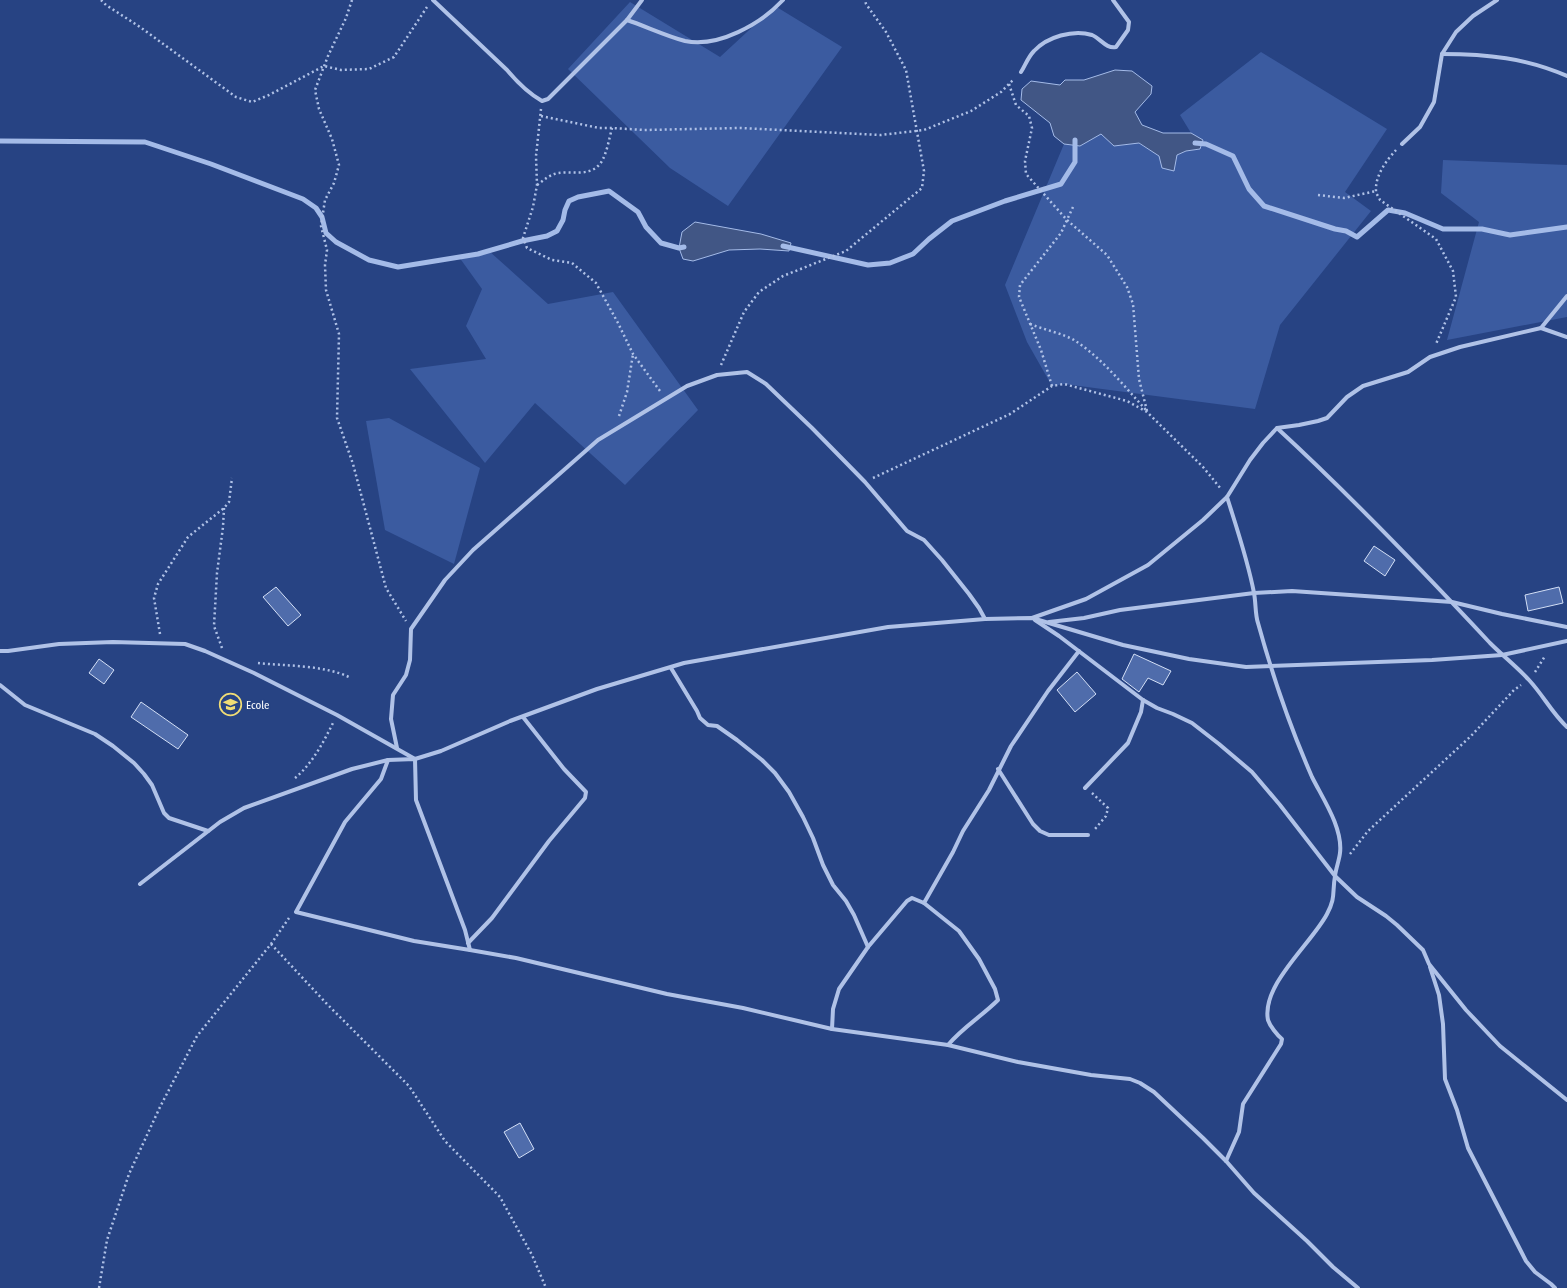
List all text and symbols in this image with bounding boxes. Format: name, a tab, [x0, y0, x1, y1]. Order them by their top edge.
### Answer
school or university icon: Ecole	[218, 692, 244, 718]
place label: Ecole	[246, 699, 270, 712]

